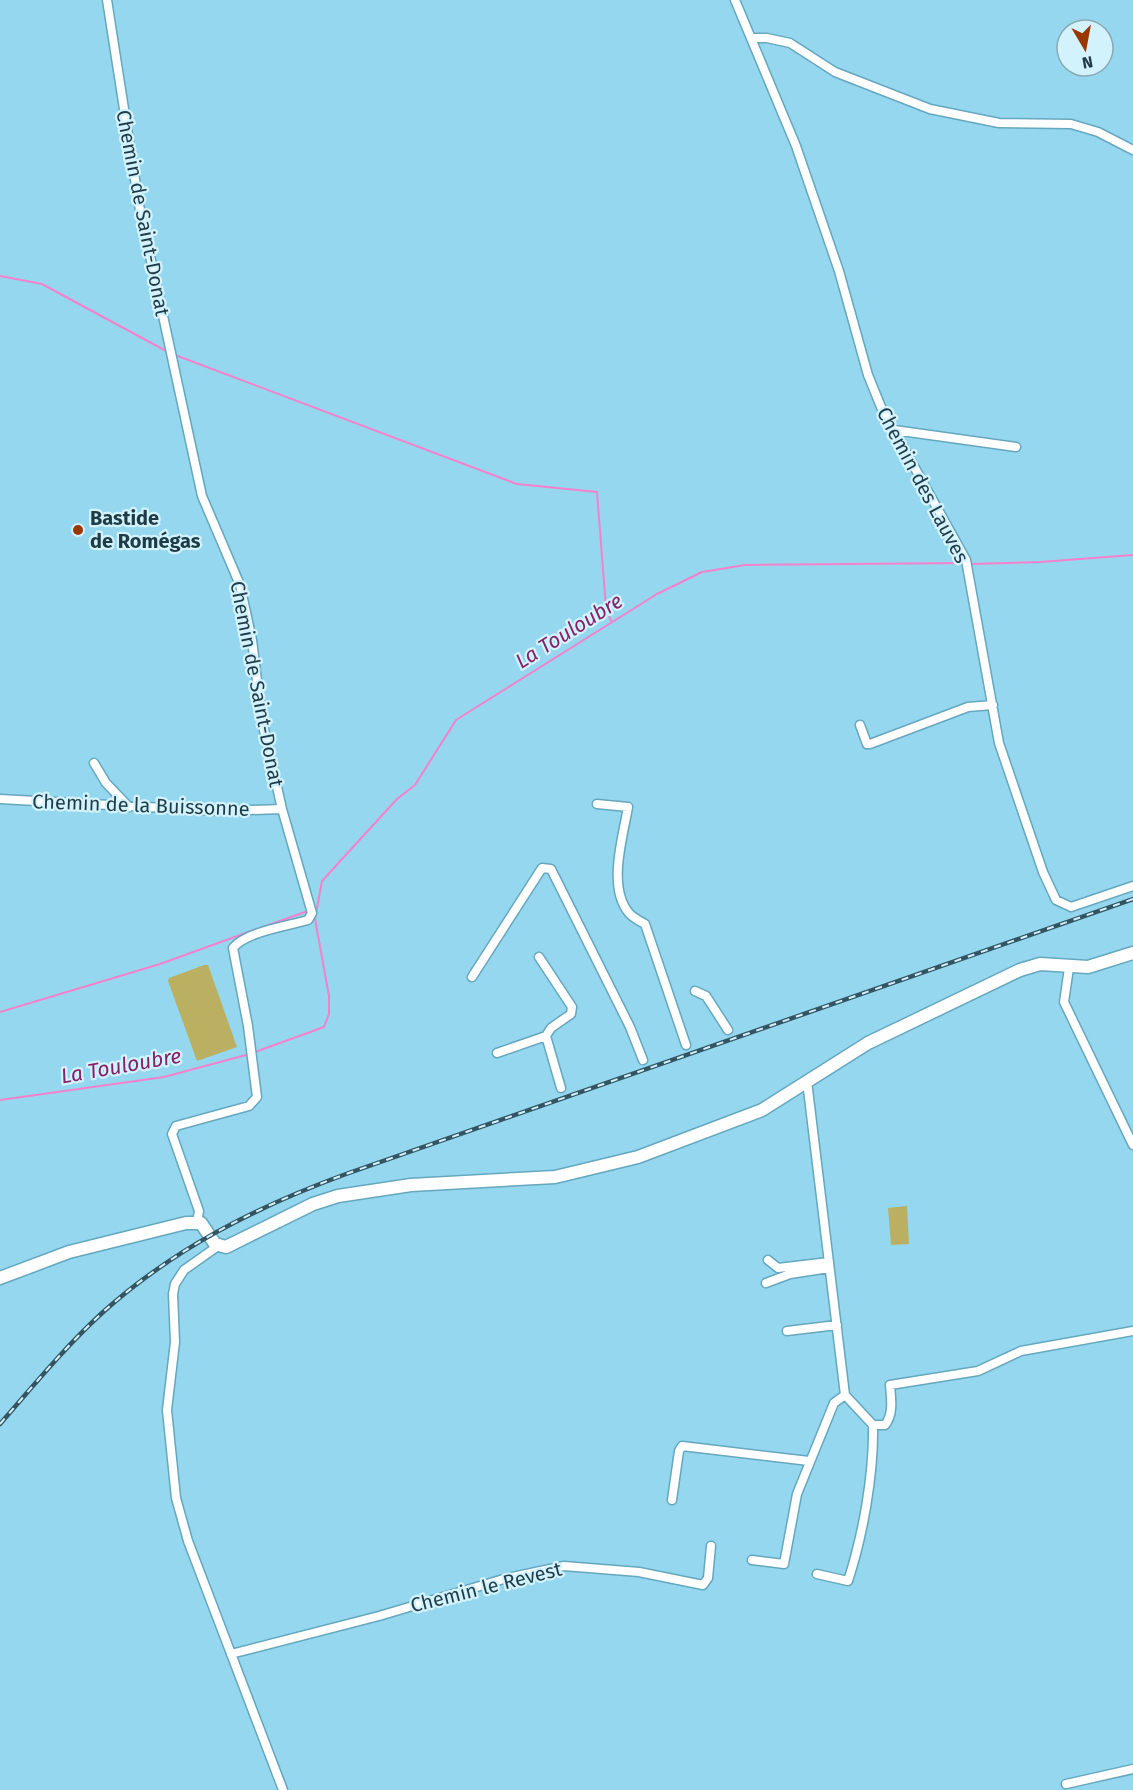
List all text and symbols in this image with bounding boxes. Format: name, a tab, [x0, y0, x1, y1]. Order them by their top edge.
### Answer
north arrow	[1055, 18, 1115, 78]
text: N	[1081, 52, 1094, 73]
street label: Chemin de Saint-Donat	[111, 108, 175, 319]
street label: Chemin des Lauves	[872, 403, 974, 567]
place label: Bastide de Romégas	[90, 506, 201, 553]
marker: Bastide de Romégas	[71, 523, 85, 537]
street label: Chemin de Saint-Donat	[225, 579, 289, 790]
water label: La Touloubre	[511, 588, 628, 674]
street label: Chemin de la Buissonne	[32, 789, 250, 821]
water label: La Touloubre	[59, 1043, 183, 1089]
street label: Chemin le Revest	[408, 1556, 565, 1617]

